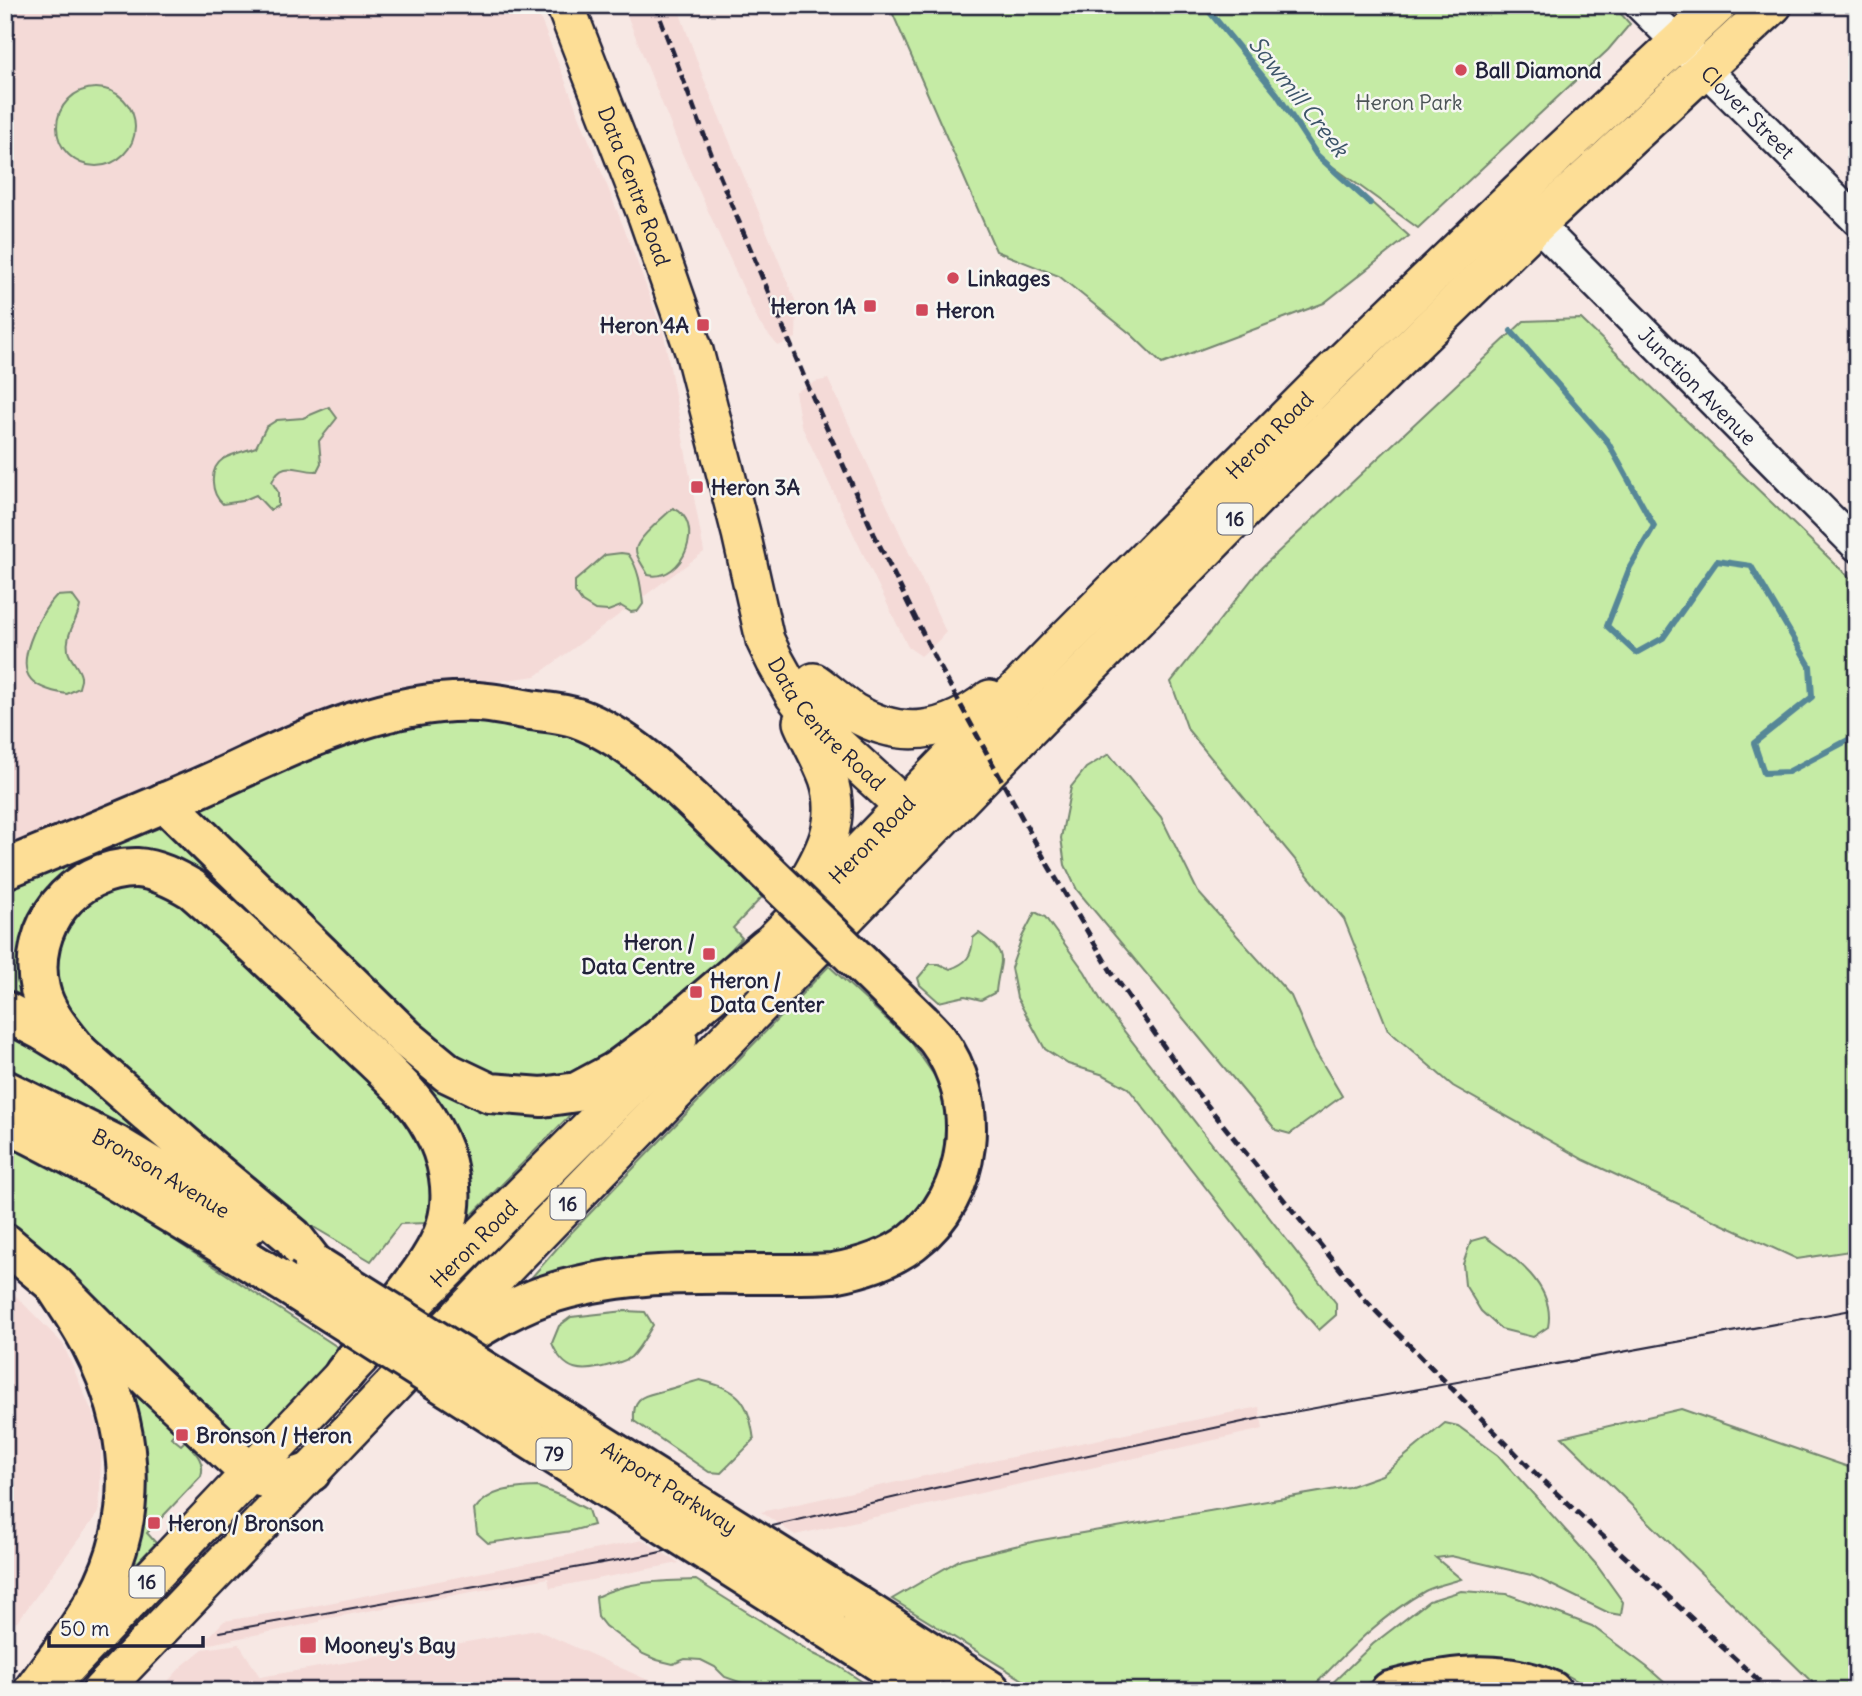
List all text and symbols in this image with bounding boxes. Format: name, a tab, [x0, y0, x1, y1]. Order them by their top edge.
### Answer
water label: Sawmill Creek	[1243, 30, 1356, 163]
place label: Ball Diamond	[1475, 57, 1602, 84]
street label: Clover Street	[1695, 60, 1801, 164]
marker: Ball Diamond	[1453, 62, 1469, 78]
park label: Heron Park	[1356, 89, 1462, 116]
street label: Data Centre Road	[592, 103, 677, 269]
place label: Linkages	[967, 265, 1051, 292]
marker: Linkages	[945, 270, 961, 286]
place label: Heron 1A	[771, 293, 857, 320]
place label: Heron	[936, 297, 995, 324]
marker: Heron 1A	[862, 298, 878, 314]
marker: Heron	[914, 302, 930, 318]
place label: Heron 4A	[600, 312, 690, 339]
marker: Heron 4A	[695, 317, 711, 333]
street label: Junction Avenue	[1633, 321, 1763, 451]
street label: Heron Road	[1220, 386, 1319, 485]
place label: Heron 3A	[711, 474, 801, 501]
marker: Heron 3A	[689, 479, 705, 495]
road number: 16	[1218, 504, 1252, 534]
street label: Data Centre Road	[762, 652, 891, 796]
street label: Heron Road	[823, 789, 921, 889]
place label: Heron / Data Centre	[581, 929, 695, 980]
marker: Heron / Data Centre	[701, 946, 717, 962]
place label: Heron / Data Center	[710, 967, 825, 1018]
marker: Heron / Data Center	[688, 984, 704, 1000]
street label: Bronson Avenue	[88, 1122, 235, 1224]
road number: 16	[550, 1188, 586, 1220]
street label: Heron Road	[424, 1194, 523, 1293]
place label: Bronson / Heron	[196, 1422, 352, 1449]
marker: Bronson / Heron	[174, 1427, 190, 1443]
street label: Airport Parkway	[597, 1435, 743, 1540]
road number: 79	[536, 1438, 572, 1470]
place label: Heron / Bronson	[168, 1510, 324, 1537]
marker: Heron / Bronson	[146, 1515, 162, 1531]
road number: 16	[130, 1566, 164, 1598]
scale bar	[49, 1605, 203, 1649]
text: 50 m	[60, 1615, 109, 1642]
place label: Mooney's Bay	[324, 1632, 456, 1659]
marker: Mooney's Bay	[298, 1635, 318, 1655]

